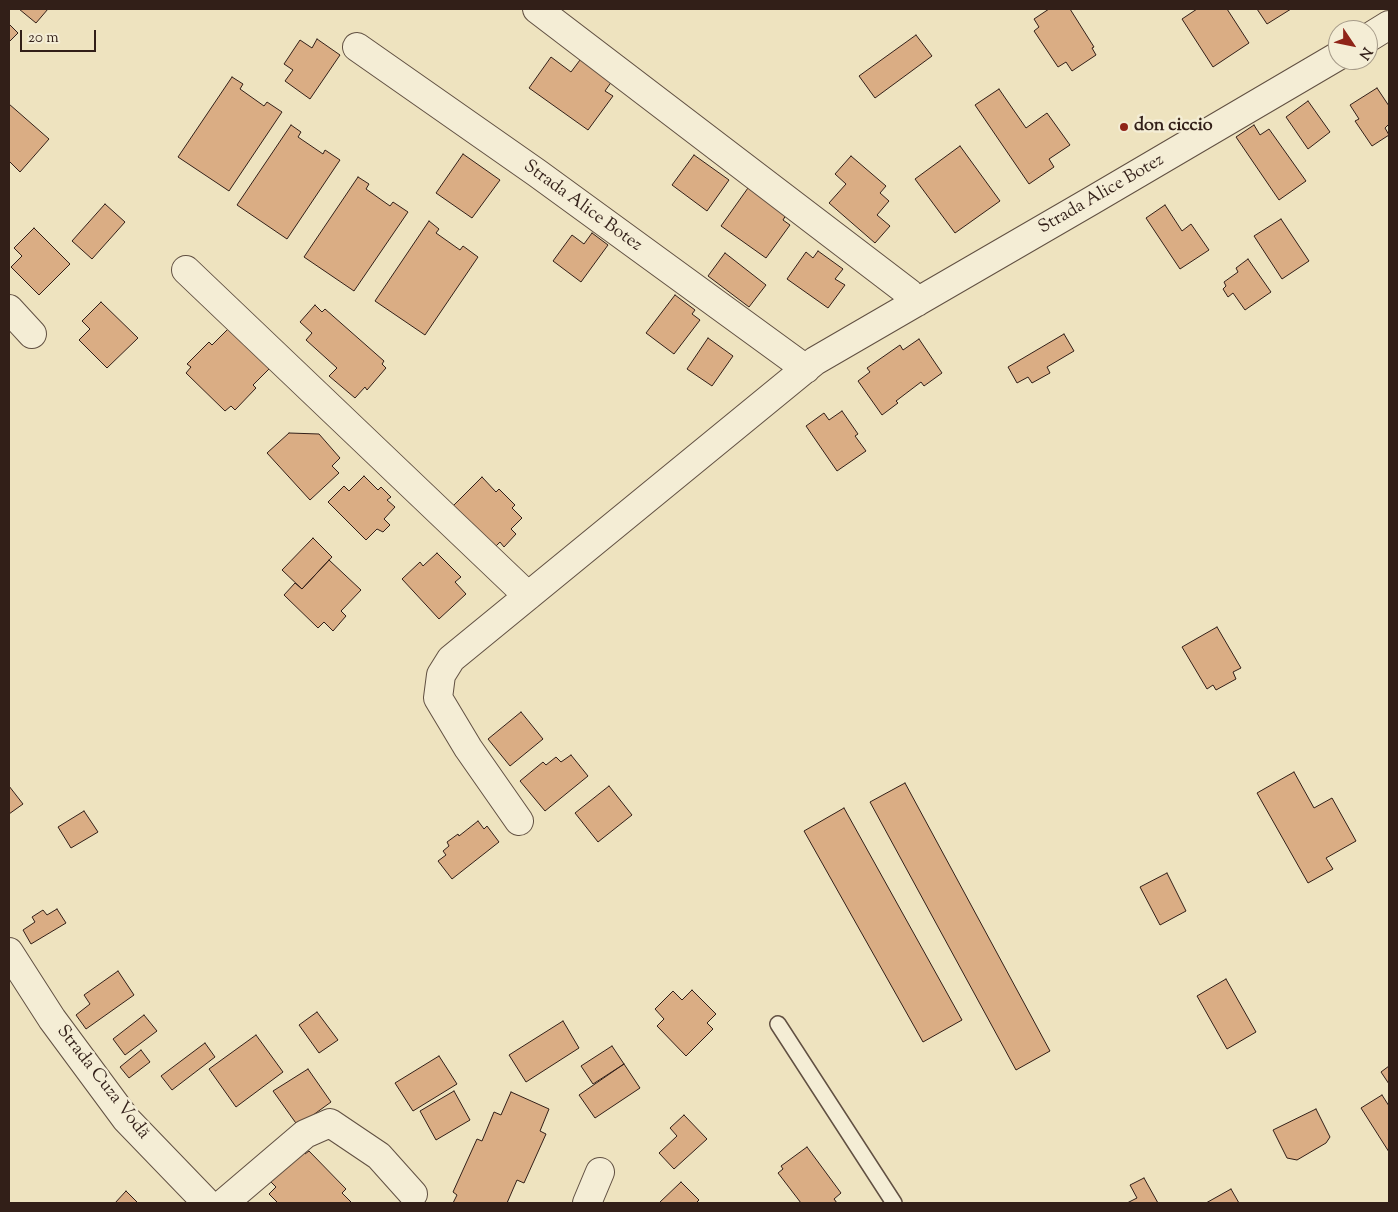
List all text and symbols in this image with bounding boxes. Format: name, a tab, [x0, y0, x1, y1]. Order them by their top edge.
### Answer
scale bar	[22, 20, 99, 52]
north arrow	[1328, 20, 1378, 70]
text: 20 m	[28, 28, 59, 49]
text: N	[1353, 43, 1376, 63]
place label: don ciccio	[1134, 116, 1213, 138]
marker: don ciccio	[1118, 121, 1130, 133]
street label: Strada Alice Botez	[1035, 150, 1169, 240]
street label: Strada Alice Botez	[518, 157, 646, 257]
street label: Strada Cuza Vodă	[51, 1022, 153, 1144]

